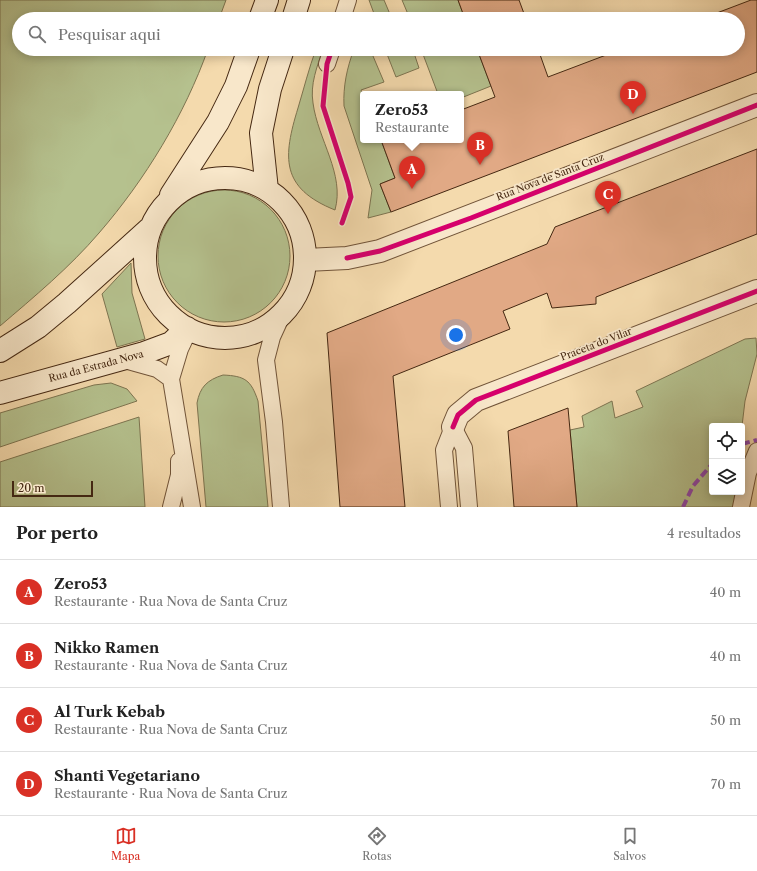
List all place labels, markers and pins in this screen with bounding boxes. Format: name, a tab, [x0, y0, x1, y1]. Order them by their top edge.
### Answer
pin: D	[620, 81, 646, 114]
pin: B	[467, 132, 493, 165]
pin: A	[399, 156, 425, 189]
pin: C	[595, 181, 621, 214]

